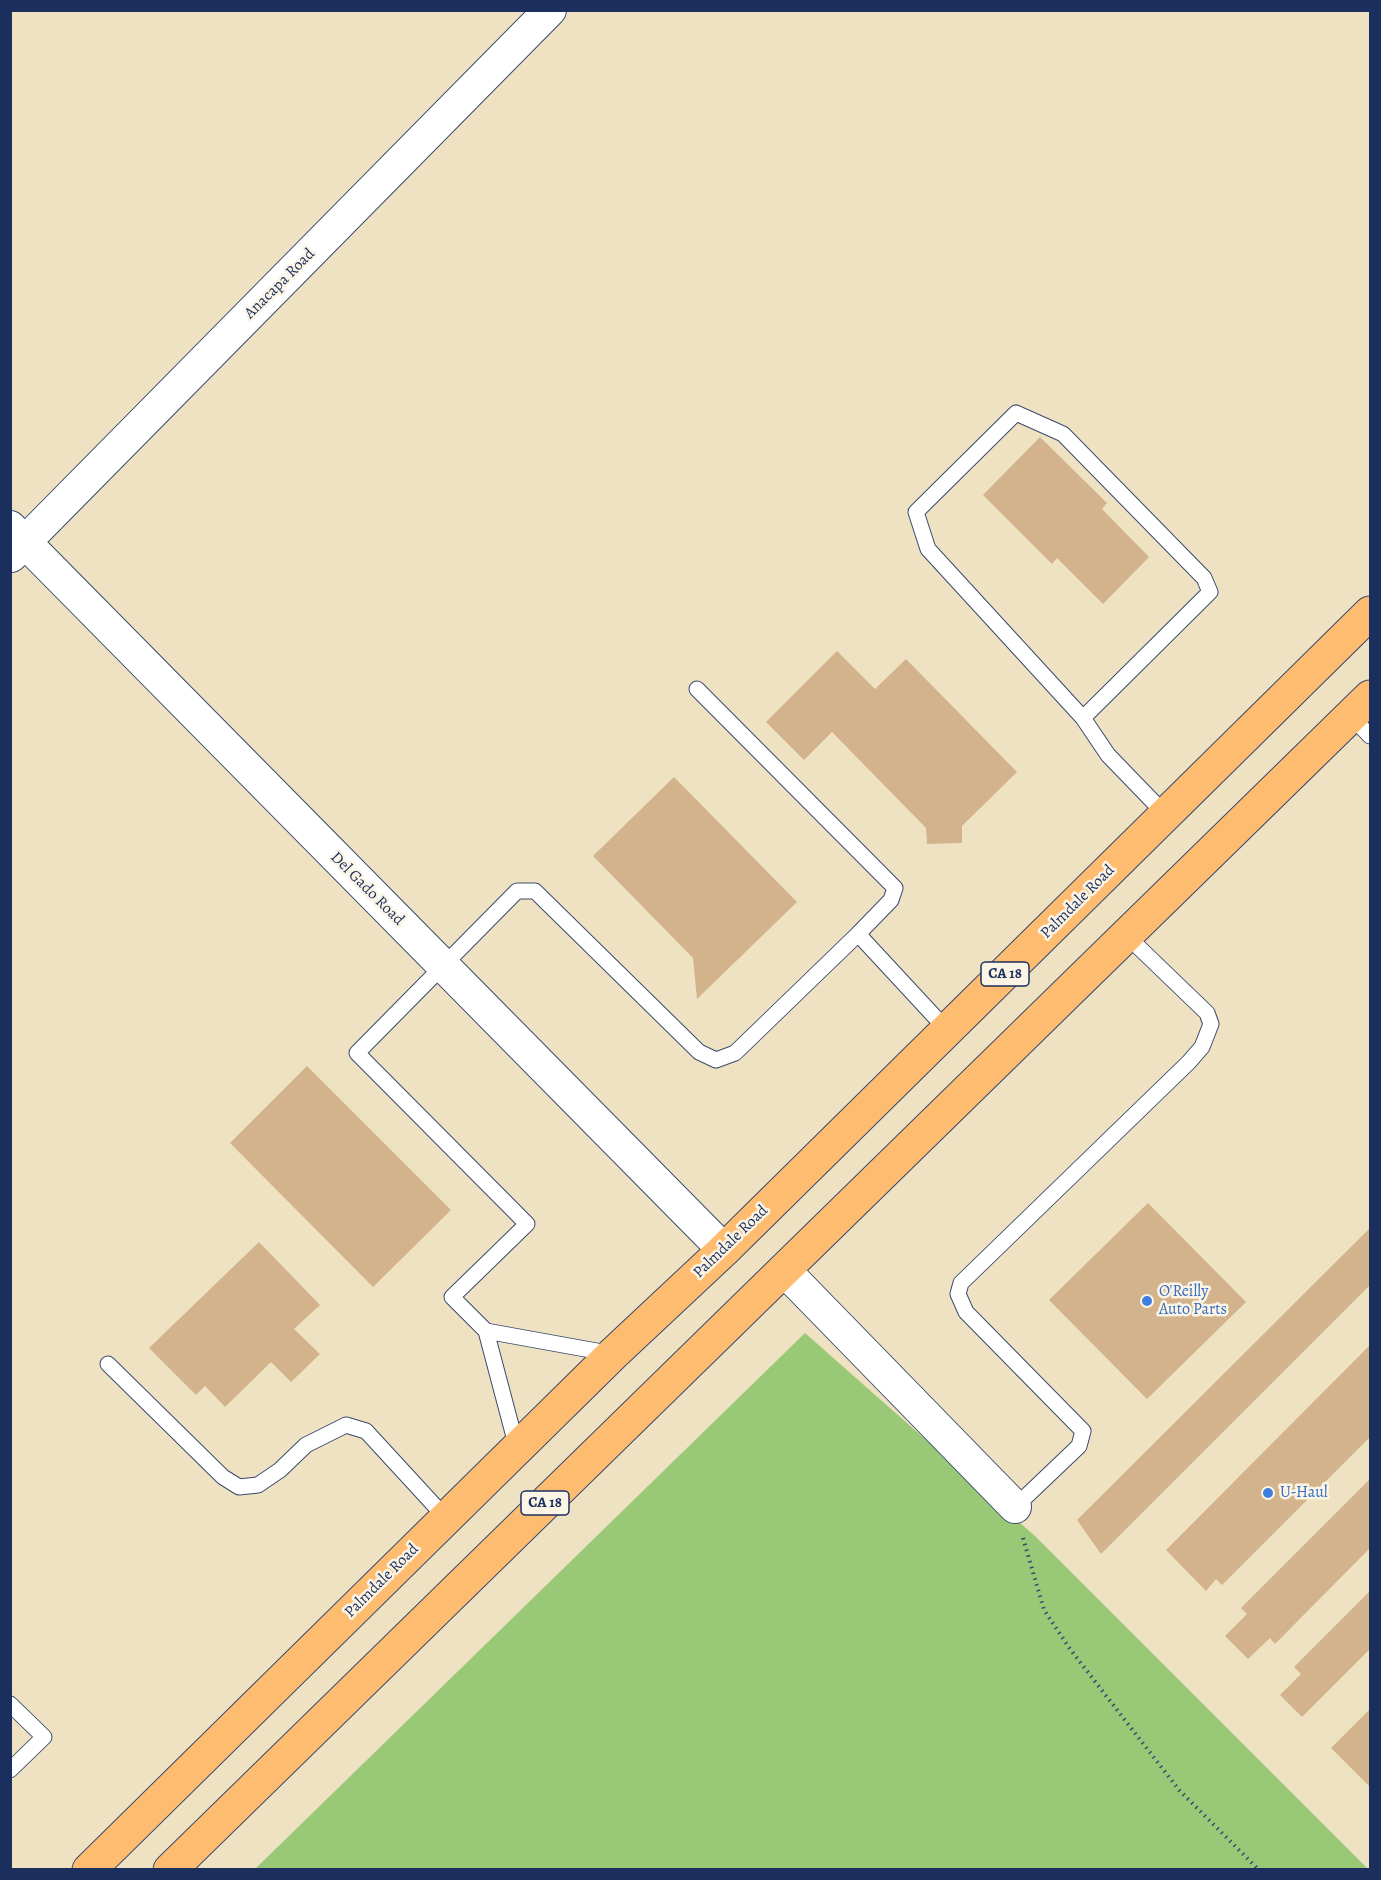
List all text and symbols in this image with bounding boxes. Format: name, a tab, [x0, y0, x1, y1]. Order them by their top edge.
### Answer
street label: Anacapa Road	[241, 245, 319, 323]
street label: Del Gado Road	[326, 848, 408, 930]
street label: Palmdale Road	[1037, 861, 1119, 943]
road number: CA 18	[981, 962, 1029, 986]
street label: Palmdale Road	[690, 1201, 772, 1283]
place label: O'Reilly Auto Parts	[1159, 1282, 1227, 1320]
marker: O'Reilly Auto Parts	[1140, 1294, 1154, 1308]
place label: U-Haul	[1280, 1483, 1328, 1503]
marker: U-Haul	[1261, 1486, 1275, 1500]
road number: CA 18	[521, 1491, 569, 1515]
street label: Palmdale Road	[341, 1540, 423, 1622]

